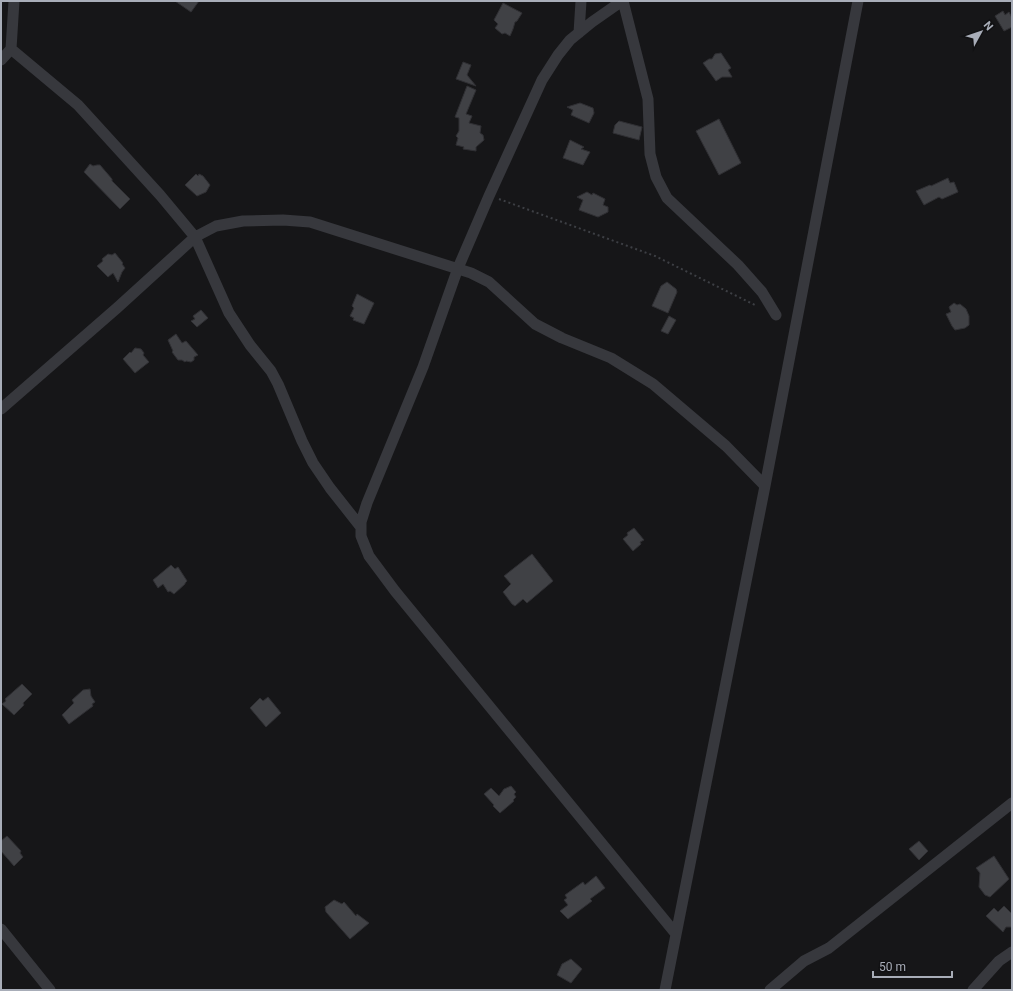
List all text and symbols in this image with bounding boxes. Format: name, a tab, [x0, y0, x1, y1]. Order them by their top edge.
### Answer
north arrow	[961, 12, 1001, 52]
text: N	[981, 19, 996, 33]
scale bar	[873, 953, 952, 979]
text: 50 m	[879, 960, 906, 974]

